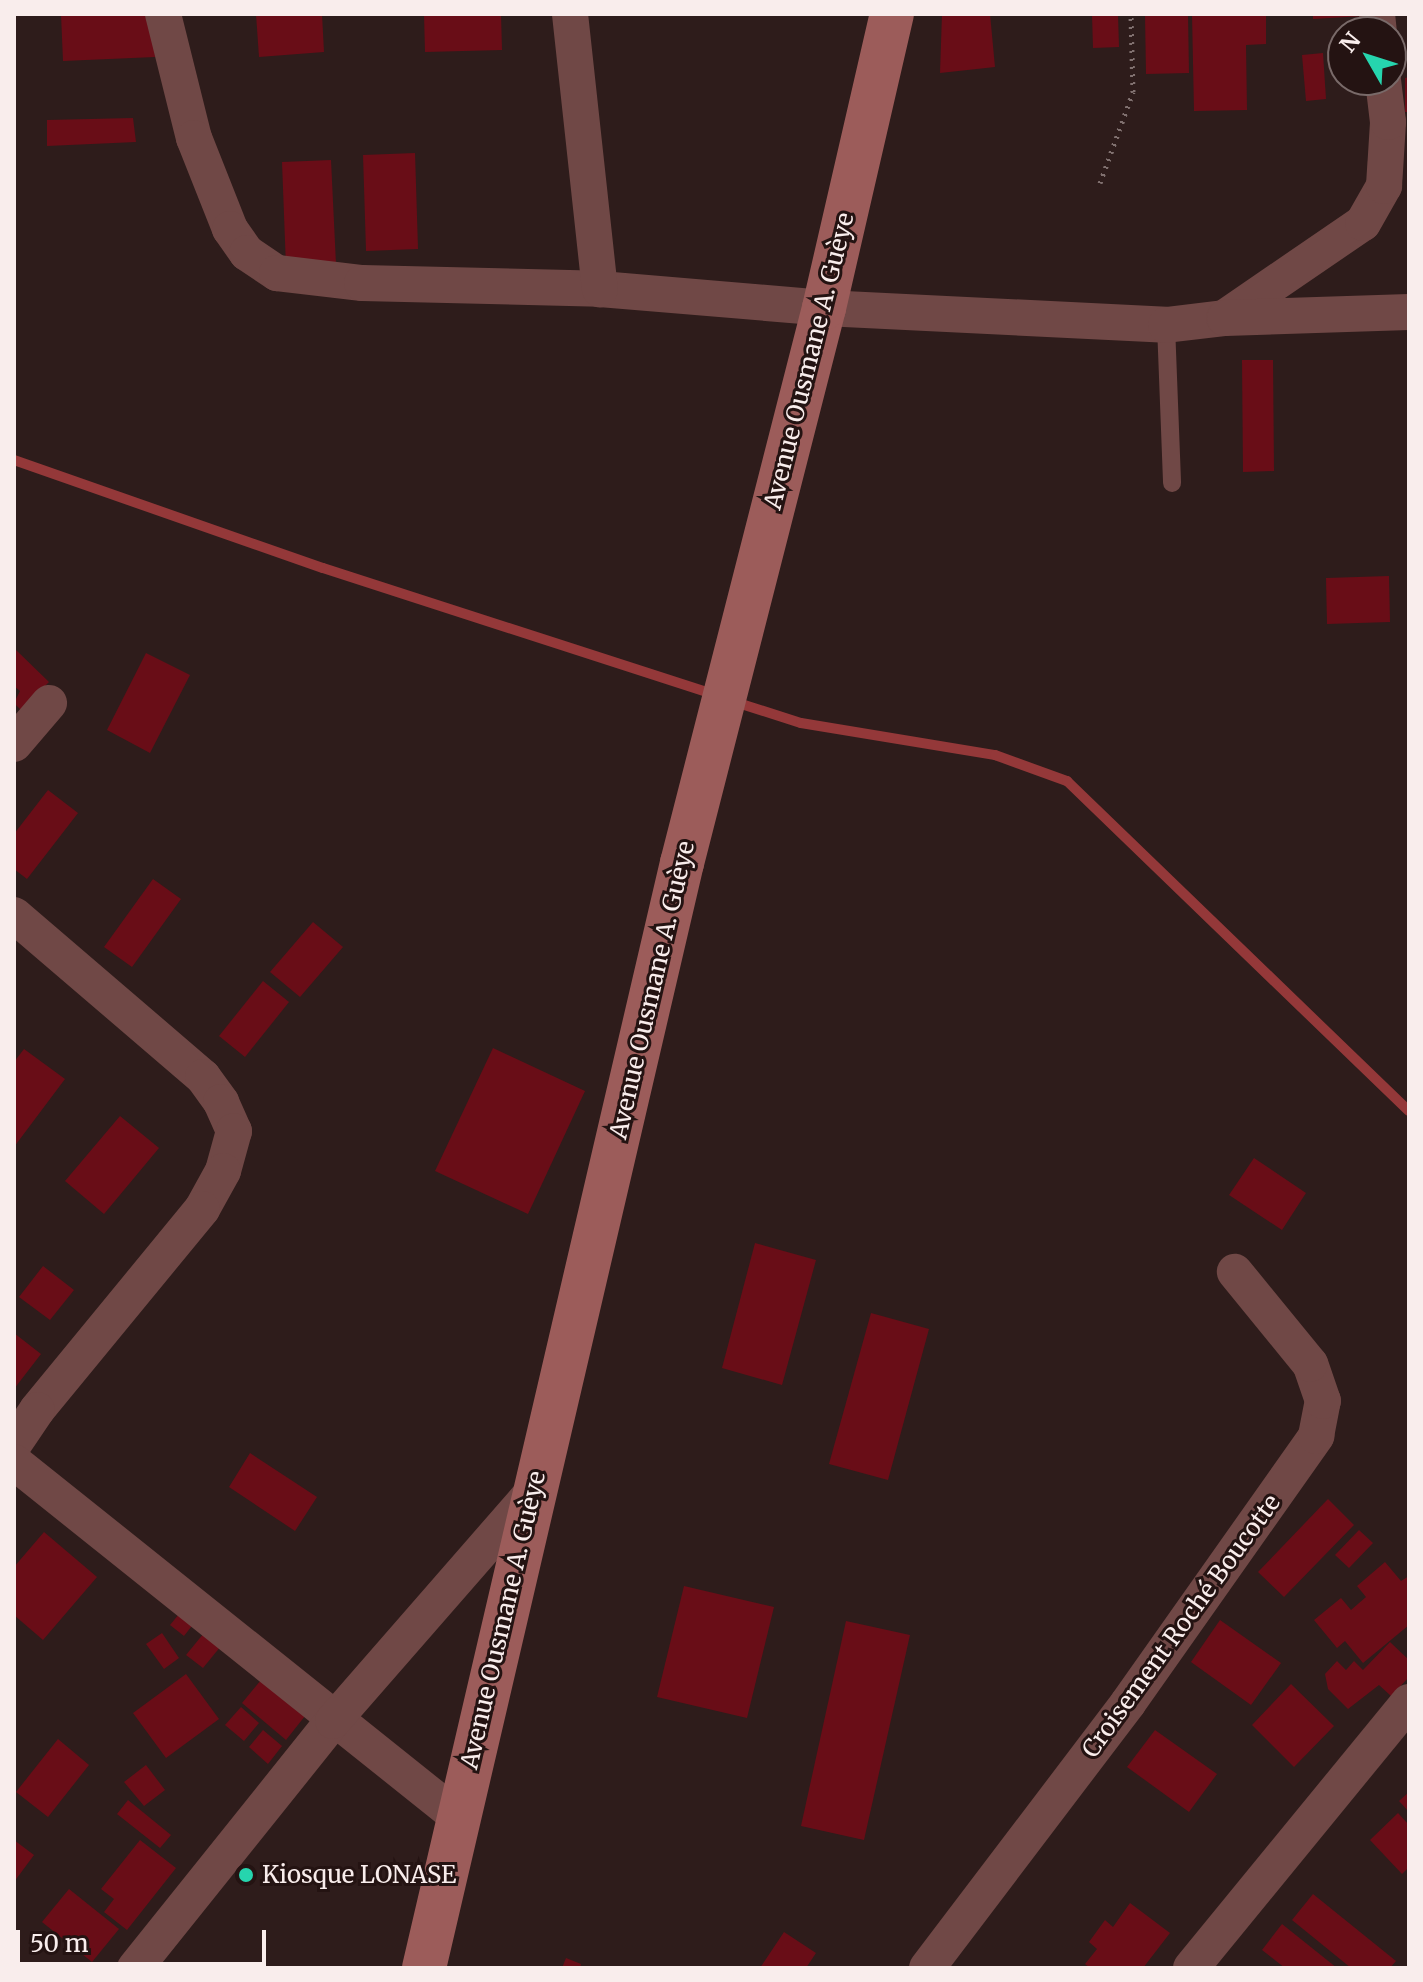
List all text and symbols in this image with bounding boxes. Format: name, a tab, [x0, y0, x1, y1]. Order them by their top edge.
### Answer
north arrow	[1327, 16, 1407, 96]
text: N	[1334, 27, 1366, 58]
street label: Avenue Ousmane A. Guèye	[758, 210, 860, 512]
street label: Avenue Ousmane A. Guèye	[604, 838, 700, 1142]
street label: Avenue Ousmane A. Guèye	[455, 1468, 551, 1772]
street label: Croisement Roché Boucotte	[1076, 1489, 1286, 1763]
place label: Kiosque LONASE	[262, 1861, 456, 1889]
marker: Kiosque LONASE	[237, 1866, 255, 1884]
scale bar	[20, 1914, 270, 1964]
text: 50 m	[30, 1928, 89, 1959]

